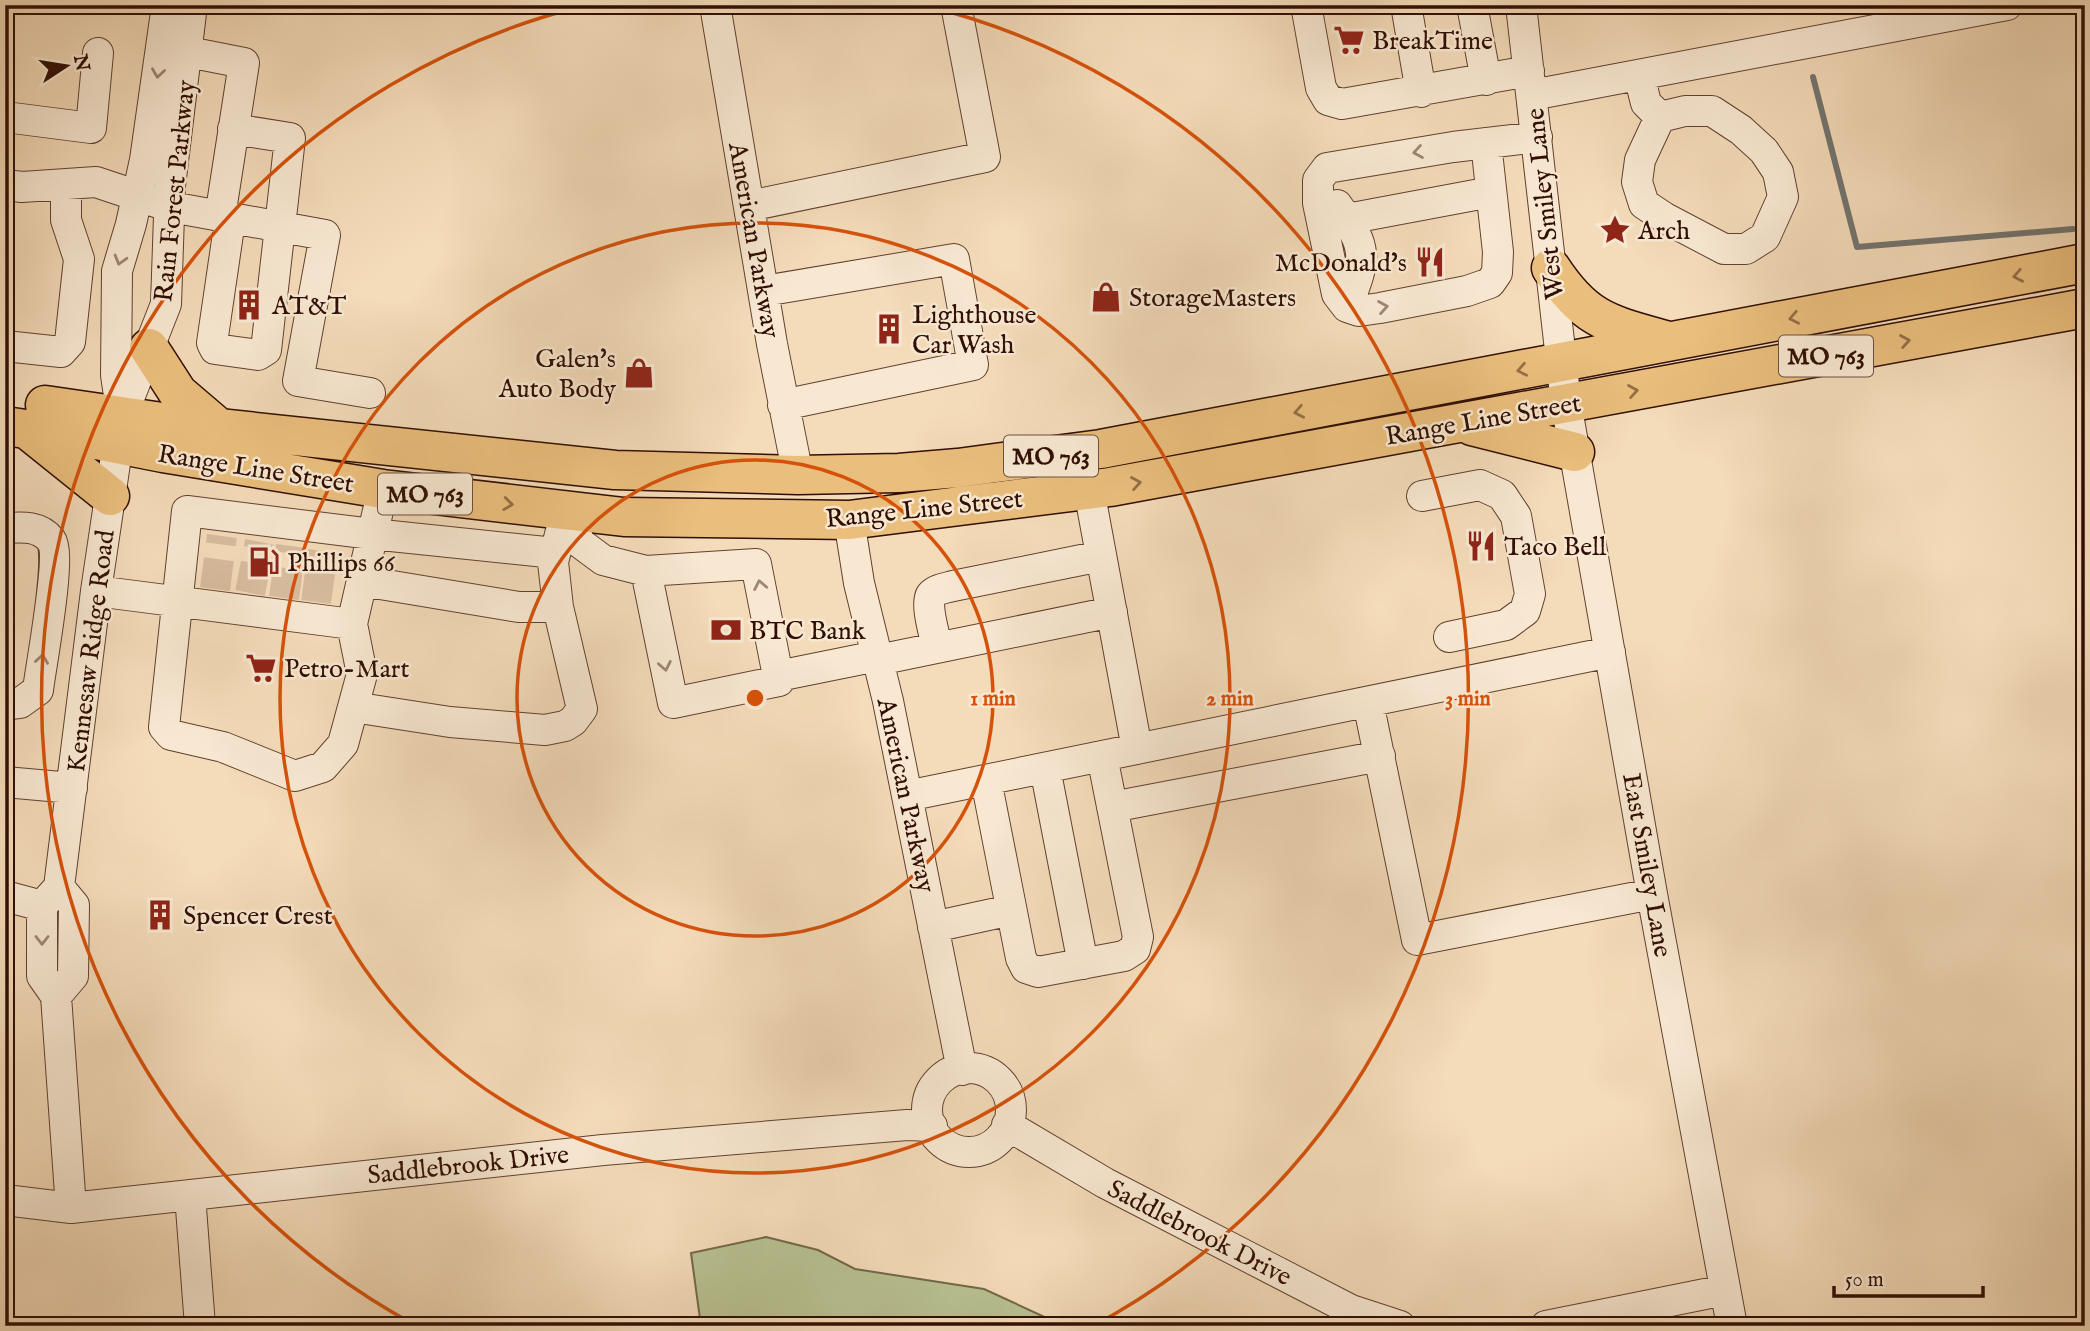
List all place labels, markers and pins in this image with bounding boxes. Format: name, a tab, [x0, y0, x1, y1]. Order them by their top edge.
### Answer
supermarket icon: BreakTime	[1332, 23, 1366, 57]
place label: BreakTime	[1372, 25, 1493, 58]
place icon: Arch	[1598, 213, 1632, 247]
place label: Arch	[1637, 215, 1690, 248]
restaurant icon: McDonald's	[1413, 245, 1447, 279]
place label: McDonald's	[1275, 247, 1407, 280]
shop icon: StorageMasters	[1089, 280, 1123, 314]
place label: StorageMasters	[1129, 282, 1296, 315]
building icon: AT&T	[232, 288, 266, 322]
place label: AT&T	[271, 290, 346, 323]
place label: Lighthouse Car Wash	[912, 299, 1037, 362]
building icon: Lighthouse Car Wash	[872, 312, 906, 346]
place label: Galen's Auto Body	[498, 343, 616, 406]
shop icon: Galen's Auto Body	[622, 356, 656, 390]
restaurant icon: Taco Bell	[1464, 529, 1498, 563]
place label: Taco Bell	[1504, 531, 1607, 564]
fuel station icon: Phillips 66	[247, 545, 281, 579]
place label: Phillips 66	[287, 547, 396, 580]
bank icon: BTC Bank	[709, 613, 743, 647]
place label: BTC Bank	[749, 615, 867, 648]
supermarket icon: Petro-Mart	[244, 651, 278, 685]
place label: Petro-Mart	[284, 653, 409, 686]
centre of rings	[743, 686, 767, 710]
building icon: Spencer Crest	[143, 898, 177, 932]
place label: Spencer Crest	[183, 900, 333, 933]

